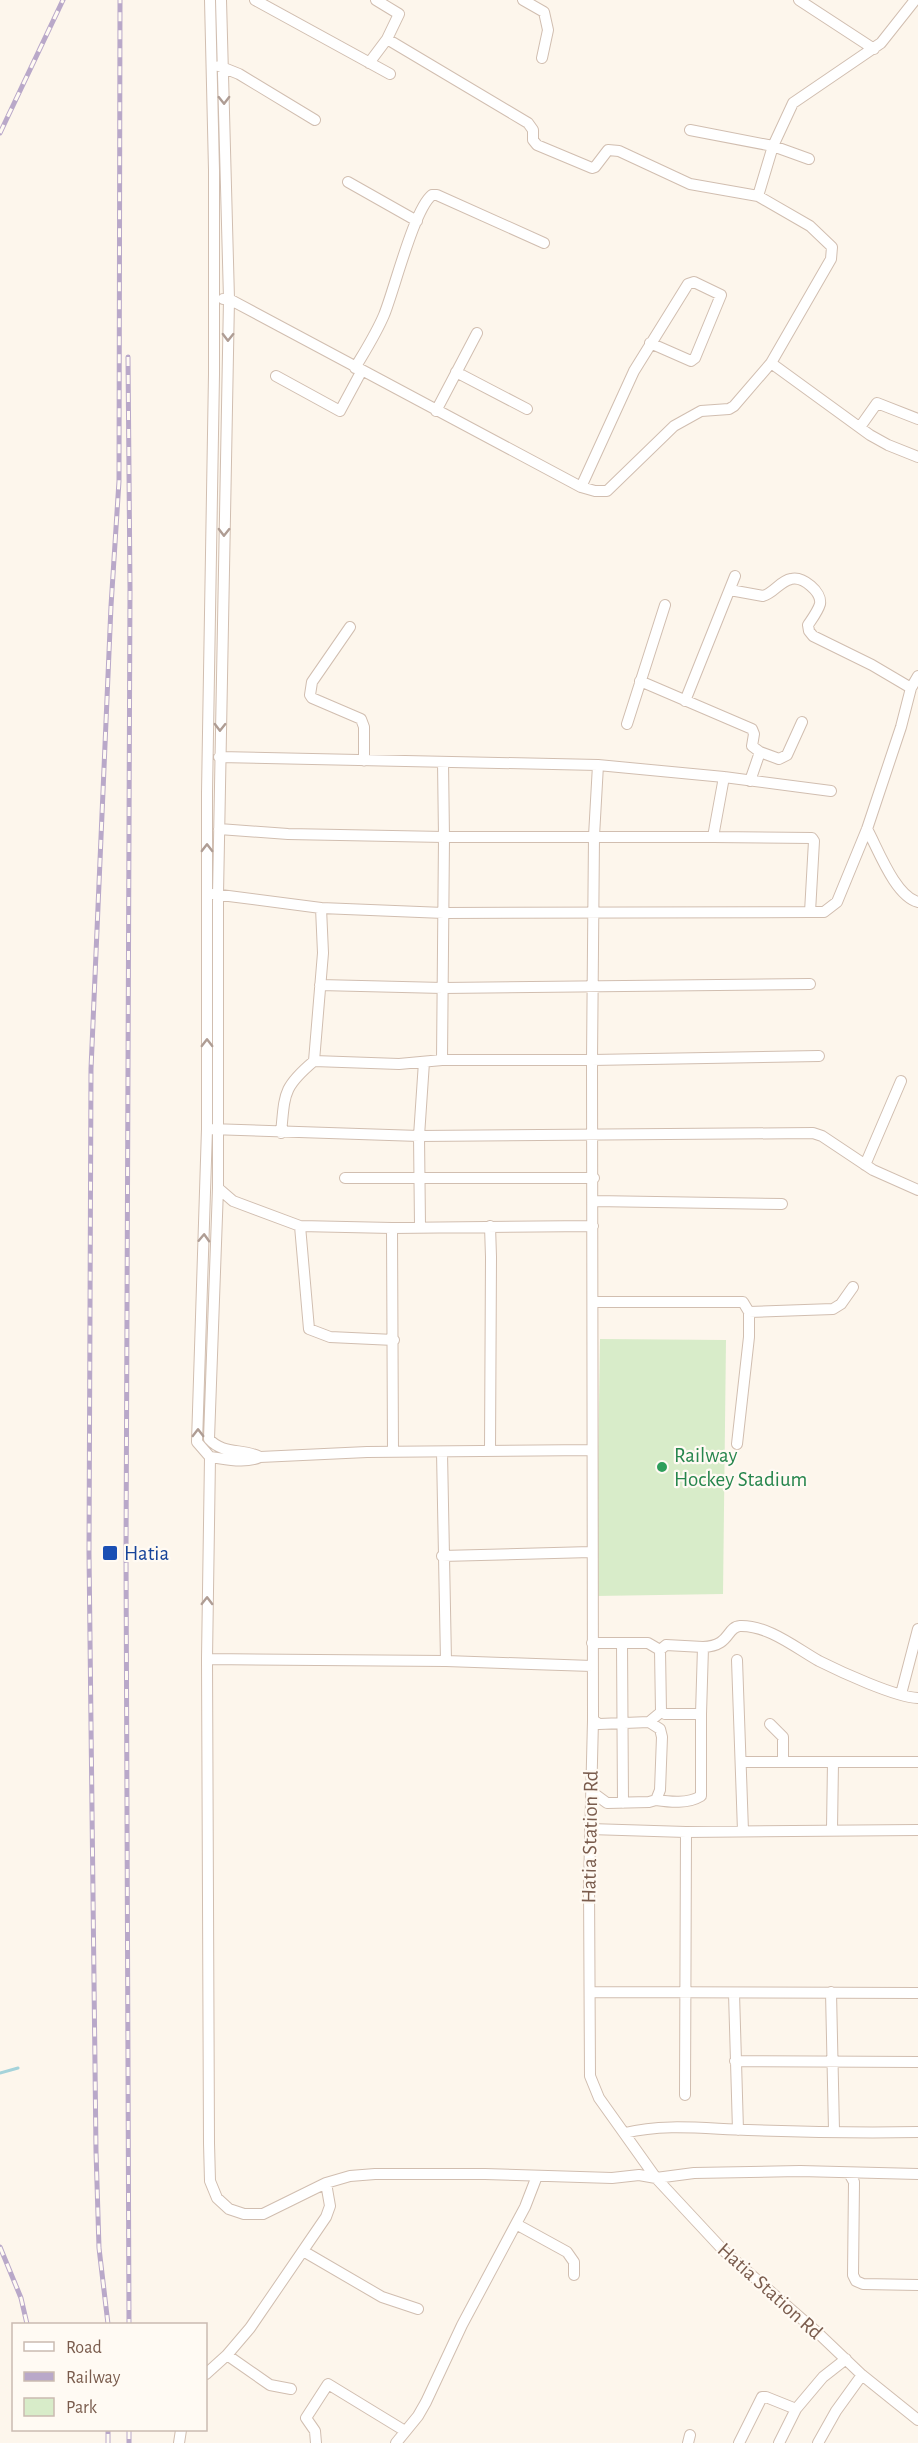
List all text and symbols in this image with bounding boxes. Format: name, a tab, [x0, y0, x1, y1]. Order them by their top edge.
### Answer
one-way arrow	[218, 96, 230, 105]
one-way arrow	[222, 333, 234, 342]
one-way arrow	[218, 528, 230, 537]
one-way arrow	[214, 723, 226, 732]
one-way arrow	[201, 843, 213, 852]
one-way arrow	[201, 1038, 213, 1047]
one-way arrow	[197, 1233, 210, 1242]
one-way arrow	[192, 1428, 204, 1437]
place label: Railway Hockey Stadium	[674, 1445, 807, 1490]
marker: Railway Hockey Stadium	[655, 1460, 669, 1474]
place label: Hatia	[124, 1543, 169, 1564]
marker: Hatia	[101, 1544, 119, 1562]
one-way arrow	[201, 1596, 213, 1605]
street label: Hatia Station Rd	[578, 1770, 602, 1904]
street label: Hatia Station Rd	[714, 2239, 826, 2343]
legend	[12, 2323, 207, 2431]
text: Road	[66, 2339, 102, 2357]
text: Railway	[66, 2369, 121, 2387]
text: Park	[66, 2399, 98, 2417]

